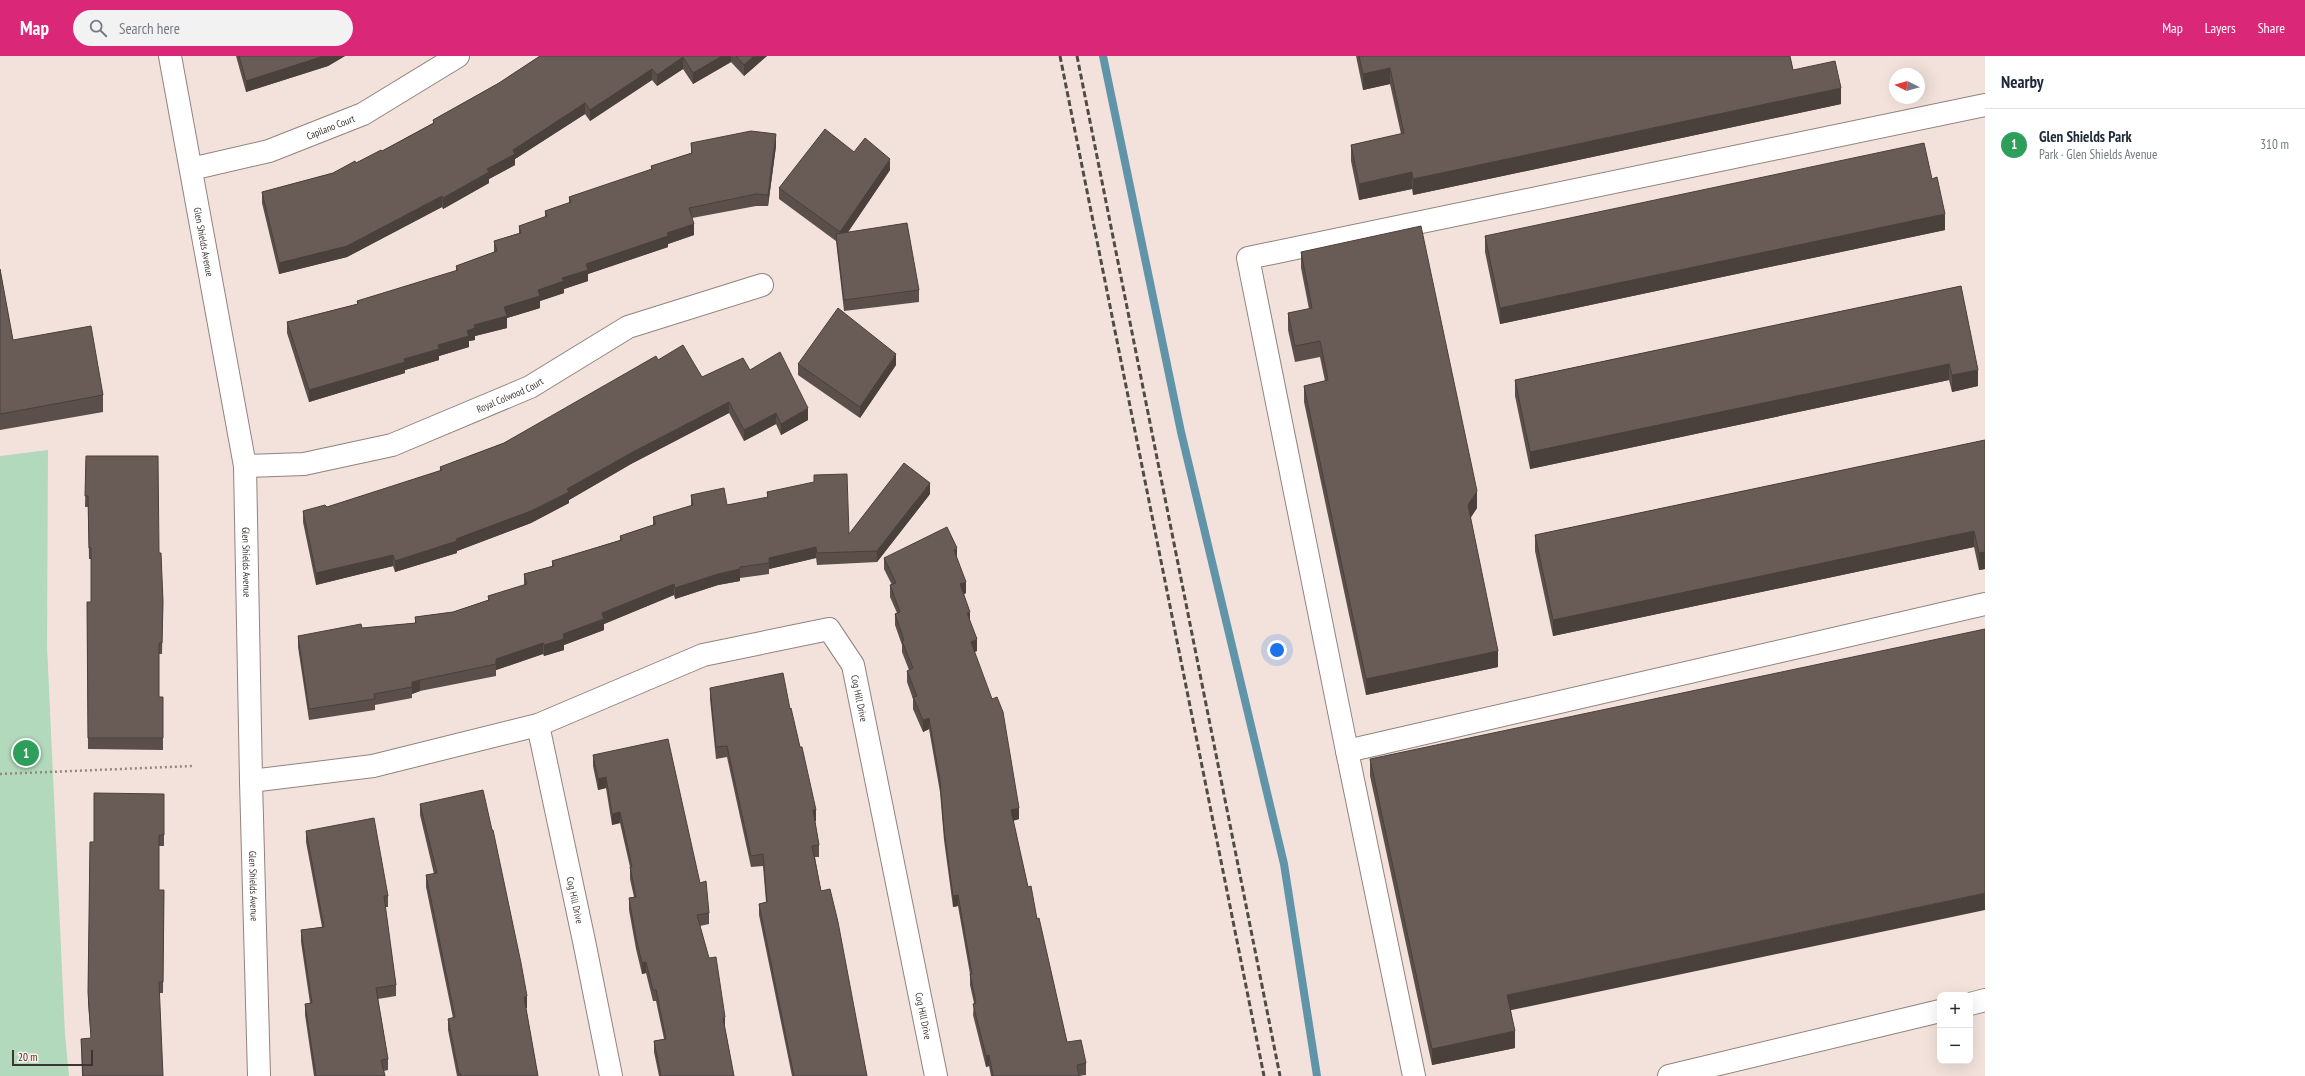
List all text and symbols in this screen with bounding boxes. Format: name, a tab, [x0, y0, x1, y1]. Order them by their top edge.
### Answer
search box	[73, 10, 353, 46]
text: Map	[20, 16, 49, 40]
icon: search	[87, 17, 109, 39]
text: Search here	[119, 19, 180, 38]
text: Map	[2162, 19, 2183, 37]
text: Layers	[2205, 19, 2236, 37]
text: Share	[2258, 19, 2285, 37]
north arrow	[1889, 68, 1925, 104]
text: Nearby	[2001, 71, 2044, 93]
street label: Capilano Court	[304, 111, 357, 142]
text: Glen Shields Park	[2039, 127, 2132, 146]
text: 1	[2011, 136, 2017, 153]
text: 310 m	[2260, 136, 2289, 153]
text: Park · Glen Shields Avenue	[2039, 146, 2157, 163]
street label: Glen Shields Avenue	[191, 206, 217, 278]
street label: Royal Colwood Court	[474, 374, 546, 415]
street label: Glen Shields Avenue	[240, 527, 254, 597]
your location	[1267, 640, 1287, 660]
street label: Cog Hill Drive	[849, 674, 871, 723]
pin: 1	[13, 738, 39, 768]
street label: Glen Shields Avenue	[246, 851, 261, 921]
street label: Cog Hill Drive	[564, 875, 587, 925]
street label: Cog Hill Drive	[913, 991, 935, 1040]
map controls	[1937, 992, 1973, 1064]
button: +	[1937, 992, 1973, 1028]
button: −	[1937, 1028, 1973, 1064]
scale bar	[12, 1048, 93, 1067]
text: 20 m	[18, 1050, 37, 1064]

